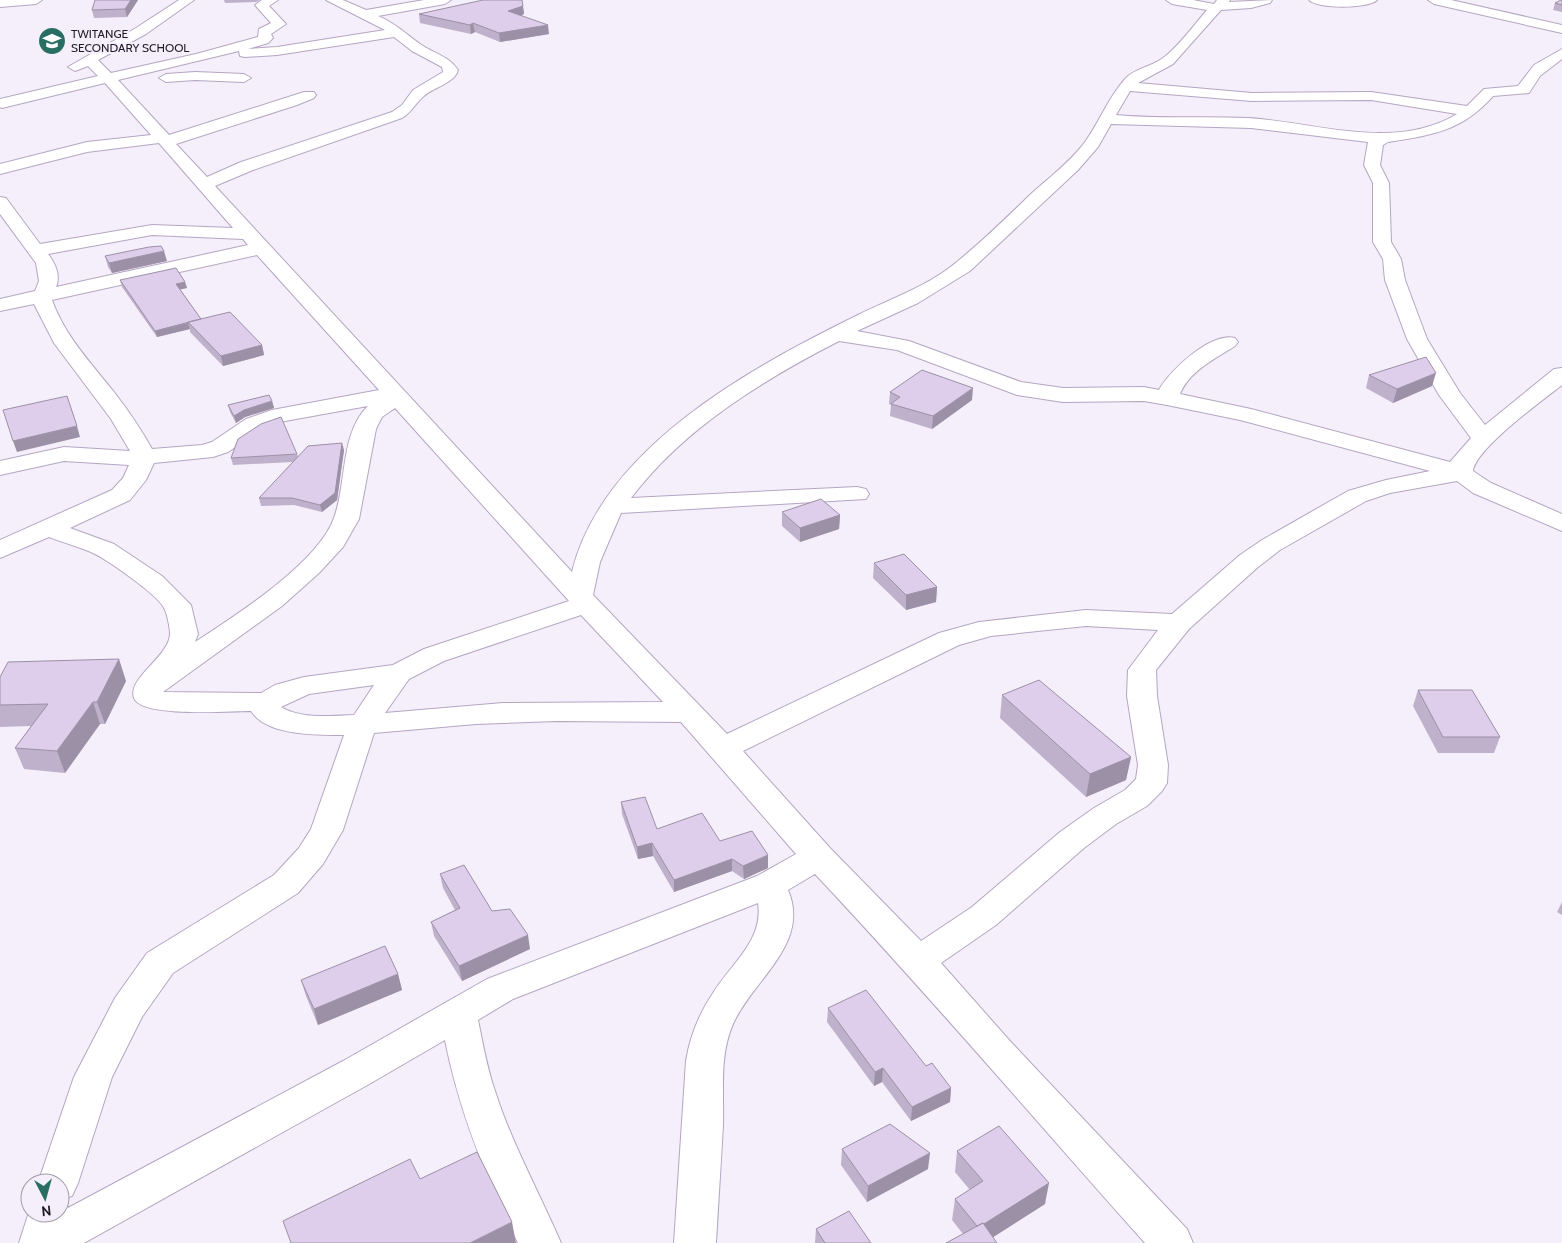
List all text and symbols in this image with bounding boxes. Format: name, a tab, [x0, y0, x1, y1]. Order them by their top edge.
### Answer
school or university icon: TWITANGE SECONDARY SCHOOL	[37, 26, 67, 56]
place label: TWITANGE SECONDARY SCHOOL	[71, 26, 189, 55]
north arrow	[20, 1173, 70, 1223]
text: N	[40, 1201, 52, 1220]

